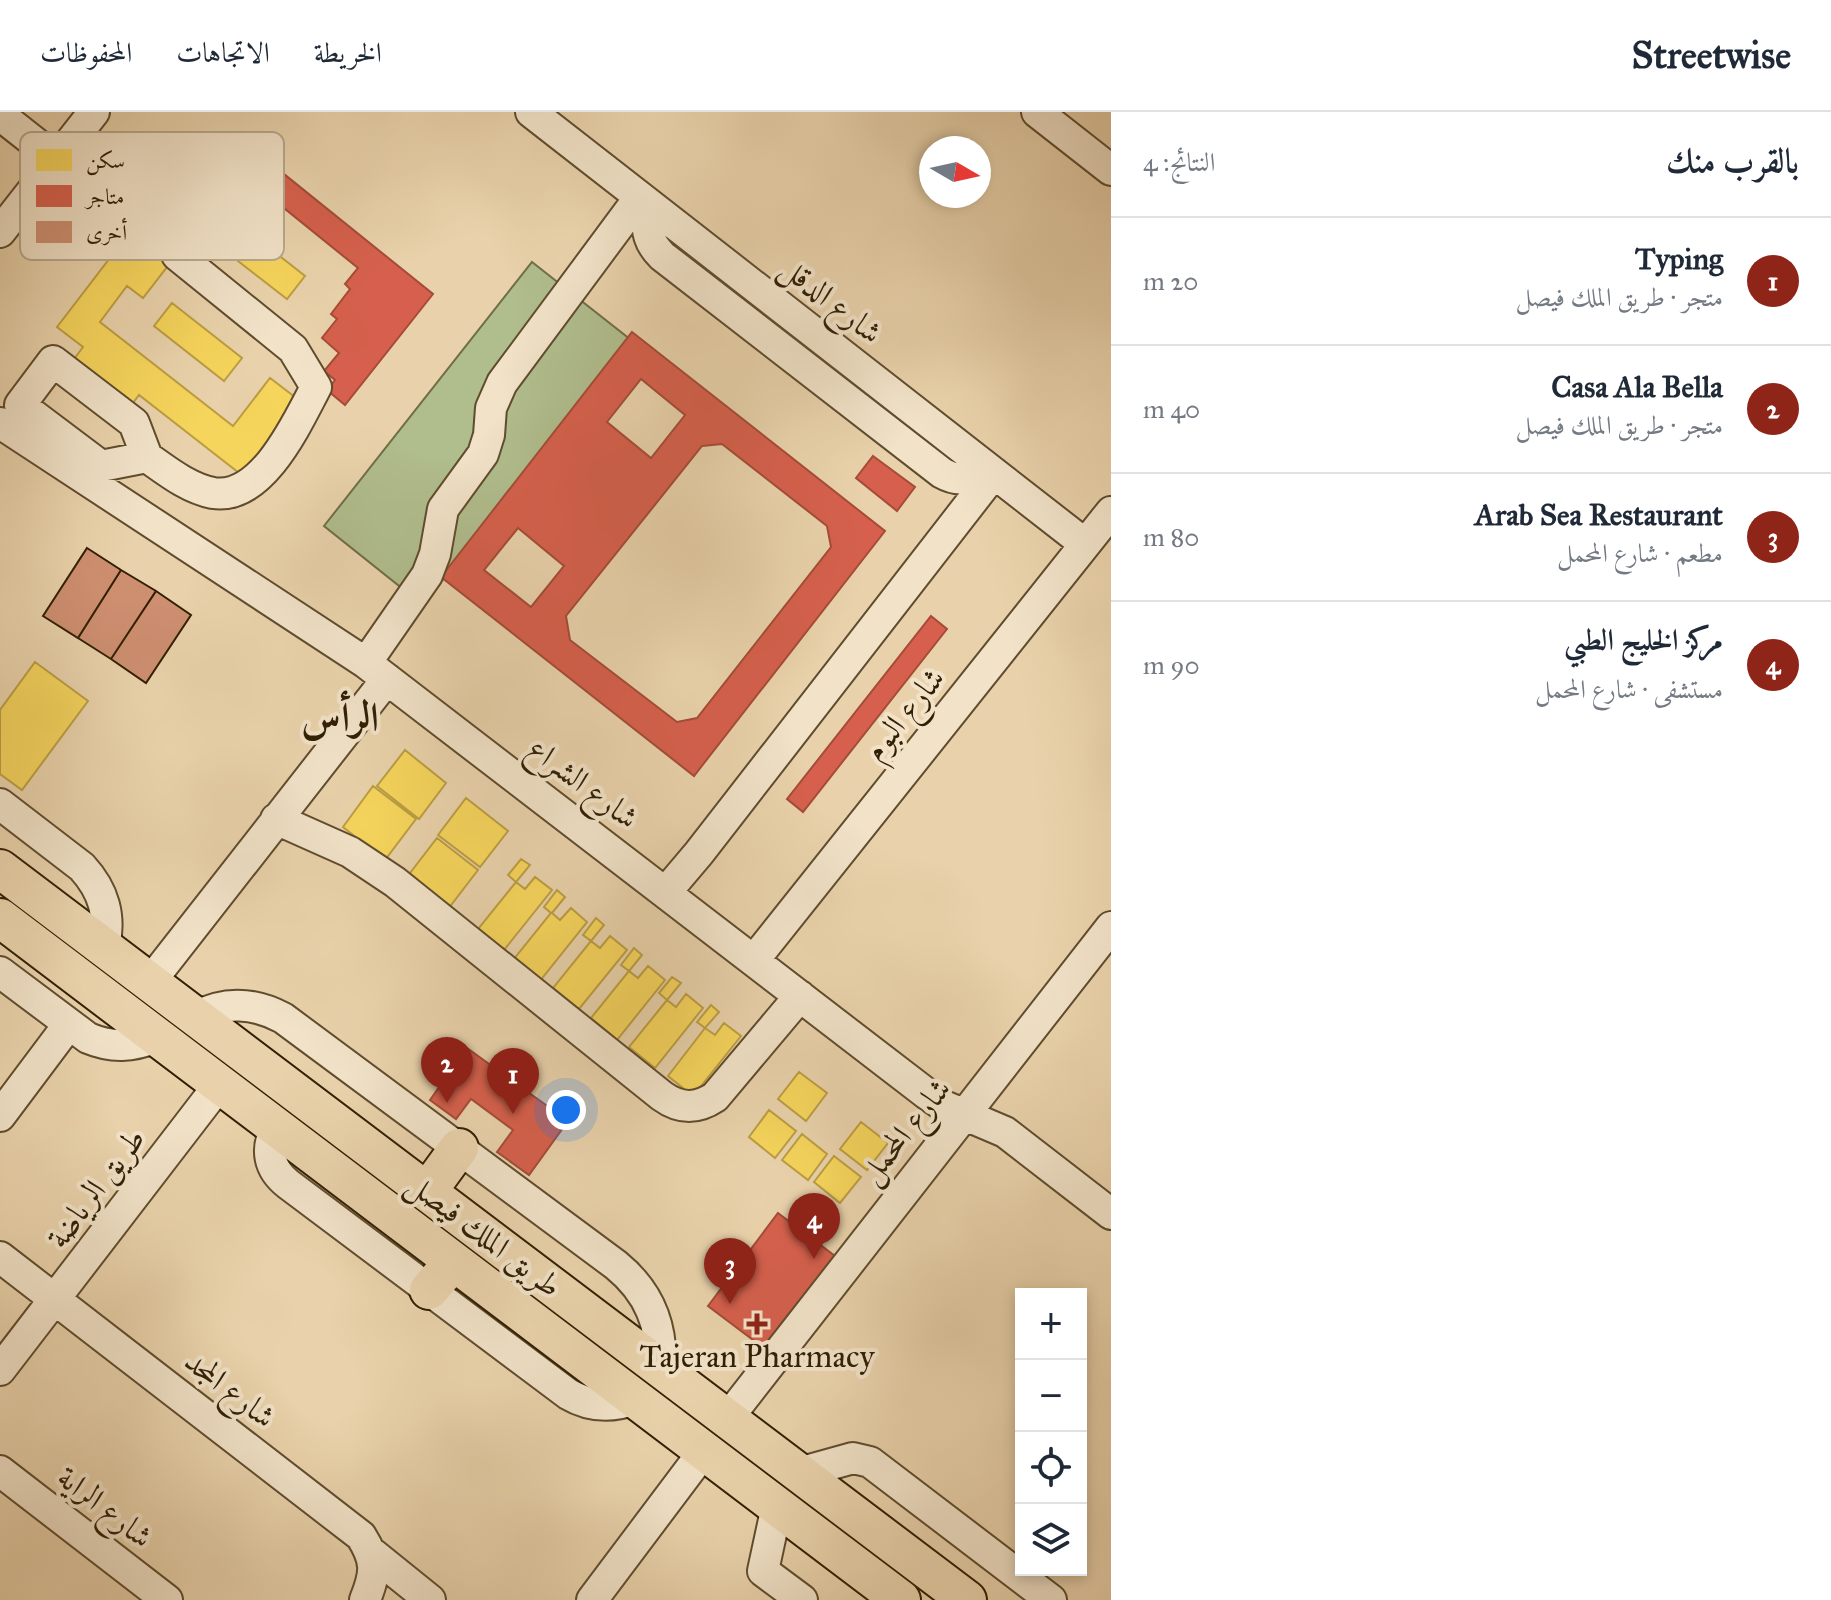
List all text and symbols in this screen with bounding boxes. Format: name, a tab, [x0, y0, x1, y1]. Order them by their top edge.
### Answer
text: Streetwise	[1632, 32, 1791, 78]
text: المحفوظات	[40, 35, 132, 70]
text: الاتجاهات	[176, 35, 270, 70]
text: الخريطة	[314, 35, 382, 70]
legend	[20, 132, 284, 260]
north arrow	[919, 136, 991, 208]
text: بالقرب منك	[1666, 140, 1799, 181]
text: النتائج: 4	[1143, 146, 1215, 178]
text: سكن	[86, 147, 125, 176]
text: متاجر	[84, 183, 124, 210]
text: أخرى	[86, 217, 128, 246]
text: Typing	[1635, 241, 1723, 277]
street label: شارع الدقل	[768, 248, 890, 358]
text: 20 m	[1143, 265, 1198, 297]
text: 1	[1768, 265, 1778, 297]
text: متجر · طريق الملك فيصل	[1515, 281, 1723, 313]
text: Casa Ala Bella	[1551, 369, 1723, 405]
text: 40 m	[1143, 393, 1200, 425]
text: 2	[1767, 393, 1779, 425]
text: متجر · طريق الملك فيصل	[1515, 409, 1723, 441]
text: Arab Sea Restaurant	[1475, 497, 1723, 533]
text: 80 m	[1143, 521, 1199, 553]
text: 3	[1768, 521, 1778, 553]
text: مطعم · شارع المحمل	[1557, 537, 1723, 569]
text: مركز الخليج الطبي	[1564, 622, 1723, 658]
text: 90 m	[1143, 649, 1200, 681]
text: 4	[1766, 649, 1780, 681]
street label: شارع البوم	[855, 660, 959, 773]
text: مستشفى · شارع المحمل	[1535, 673, 1723, 705]
district label: الرأس	[301, 690, 379, 742]
street label: شارع الشراع	[516, 729, 646, 843]
pin: 2	[421, 1037, 473, 1103]
pin: 1	[487, 1048, 539, 1114]
street label: شارع المحمل	[850, 1070, 965, 1196]
your location	[546, 1090, 586, 1130]
street label: طريق الرياضة	[38, 1120, 155, 1256]
street label: طريق الملك فيصل	[397, 1164, 569, 1308]
pin: 4	[788, 1193, 840, 1259]
pin: 3	[704, 1238, 756, 1304]
map controls	[1015, 1288, 1087, 1576]
button: +	[1015, 1288, 1087, 1360]
marker: Tajeran Pharmacy	[748, 1315, 766, 1333]
place label: Tajeran Pharmacy	[640, 1337, 875, 1376]
street label: شارع المجد	[172, 1341, 283, 1442]
button: −	[1015, 1360, 1087, 1432]
button: locate	[1015, 1432, 1087, 1504]
street label: شارع الراية	[45, 1458, 161, 1562]
button: layers	[1015, 1504, 1087, 1576]

